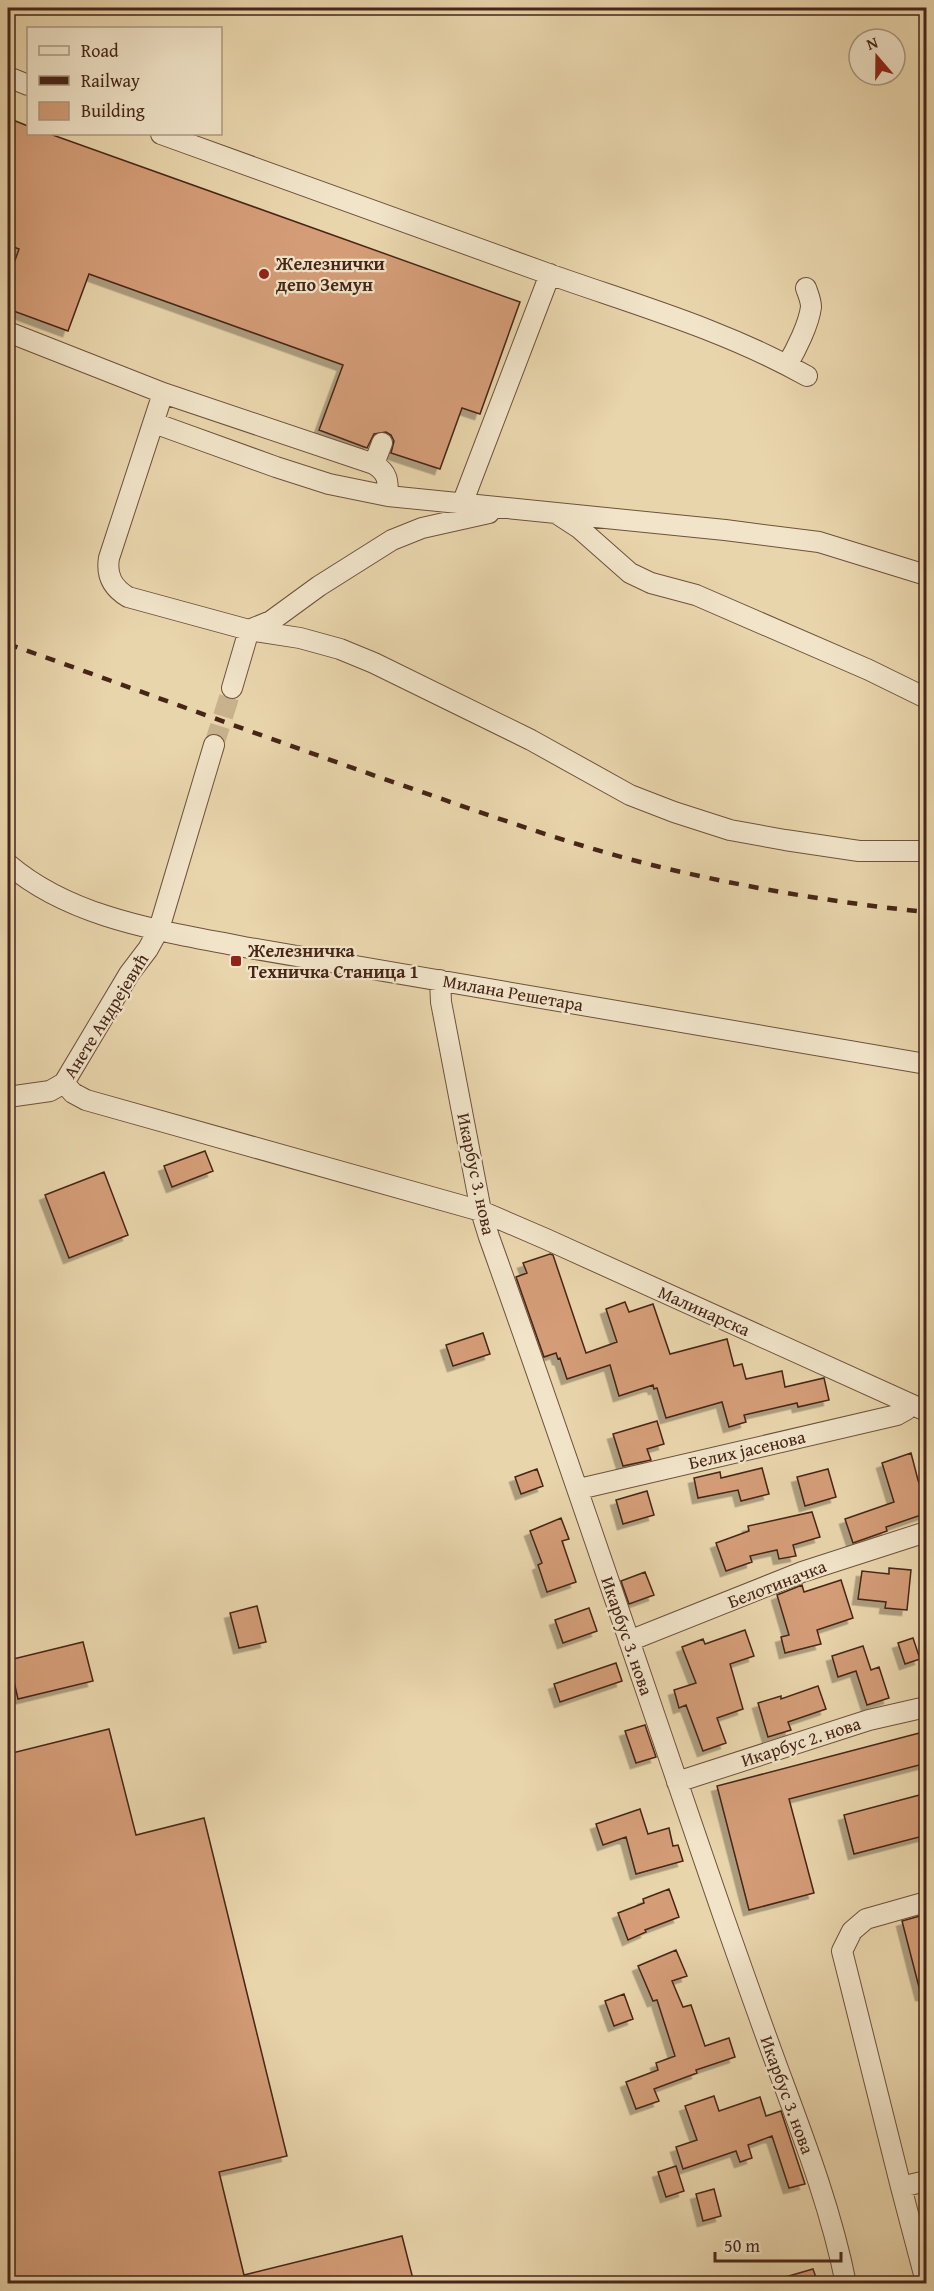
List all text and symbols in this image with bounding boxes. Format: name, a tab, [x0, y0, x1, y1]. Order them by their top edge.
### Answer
legend	[27, 27, 222, 135]
north arrow	[847, 27, 907, 87]
text: N	[863, 30, 881, 56]
text: Road	[81, 37, 119, 64]
text: Railway	[81, 67, 140, 94]
text: Building	[81, 97, 145, 124]
place label: Железнички депо Земун	[275, 250, 385, 298]
marker: Железнички депо Земун	[257, 267, 271, 281]
place label: Железничка Техничка Станица 1	[247, 937, 419, 985]
street label: Анете Андрејевић	[56, 948, 155, 1084]
marker: Железничка Техничка Станица 1	[229, 954, 243, 968]
street label: Милана Решетара	[441, 967, 586, 1018]
street label: Икарбус 3. нова	[450, 1110, 503, 1238]
street label: Малинарска	[654, 1278, 755, 1343]
street label: Белих јасенова	[686, 1423, 808, 1476]
street label: Белотиначка	[724, 1552, 830, 1615]
street label: Икарбус 3. нова	[595, 1573, 661, 1699]
street label: Икарбус 2. нова	[738, 1709, 864, 1774]
street label: Икарбус 3. нова	[754, 2032, 822, 2158]
scale bar	[715, 2225, 841, 2263]
text: 50 m	[724, 2232, 760, 2259]

